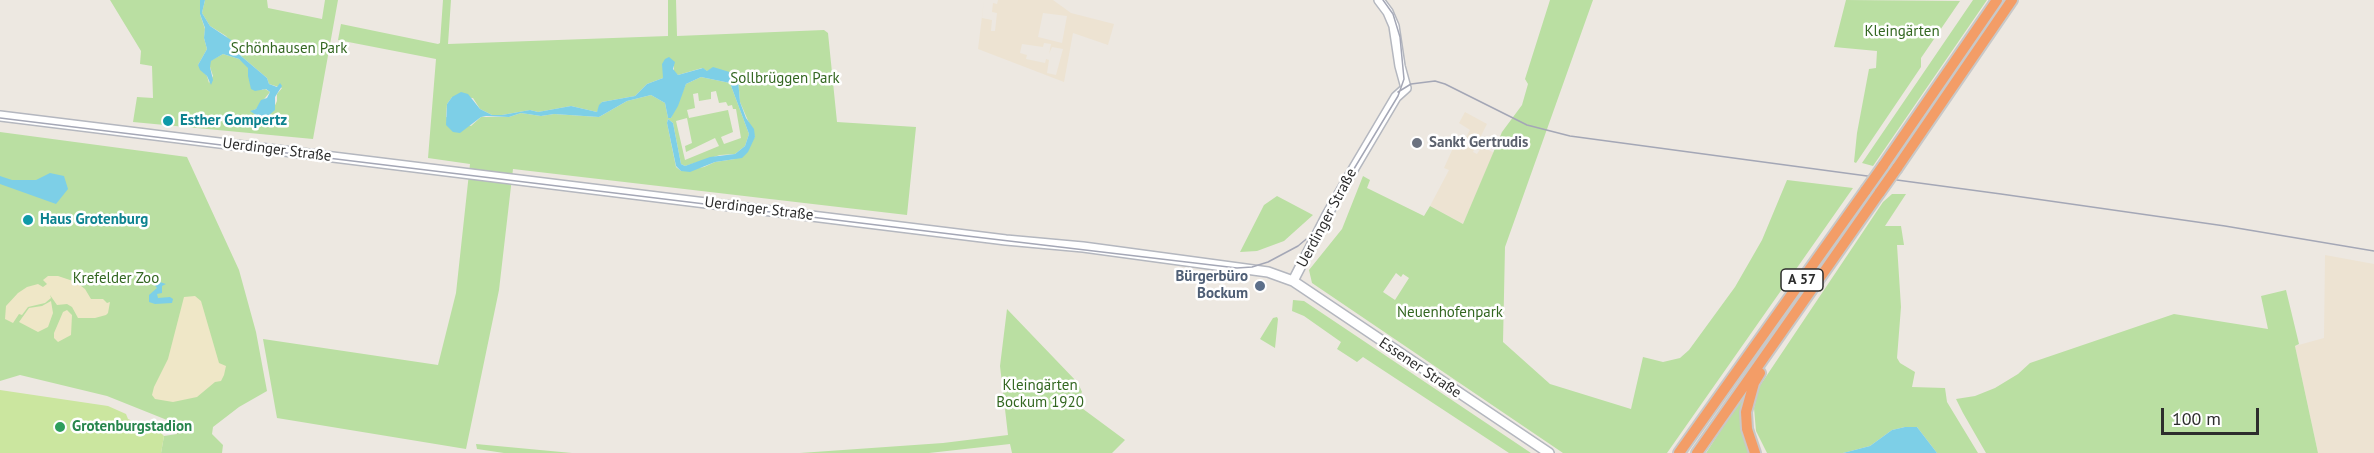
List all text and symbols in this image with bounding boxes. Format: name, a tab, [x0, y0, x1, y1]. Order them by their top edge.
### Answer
park label: Kleingärten	[1864, 23, 1940, 41]
park label: Schönhausen Park	[231, 40, 347, 58]
park label: Sollbrüggen Park	[730, 70, 840, 88]
place label: Esther Gompertz	[180, 112, 287, 130]
marker: Esther Gompertz	[161, 114, 175, 128]
street label: Uerdinger Straße	[221, 134, 333, 166]
place label: Sankt Gertrudis	[1429, 134, 1528, 152]
marker: Sankt Gertrudis	[1410, 136, 1424, 150]
street label: Uerdinger Straße	[1293, 165, 1361, 271]
street label: Uerdinger Straße	[703, 193, 815, 225]
place label: Haus Grotenburg	[40, 211, 148, 229]
marker: Haus Grotenburg	[21, 213, 35, 227]
place label: Bürgerbüro Bockum	[1175, 268, 1248, 303]
road number: A 57	[1781, 269, 1823, 291]
park label: Krefelder Zoo	[73, 270, 159, 288]
marker: Bürgerbüro Bockum	[1253, 279, 1267, 293]
park label: Neuenhofenpark	[1397, 304, 1503, 322]
street label: Essener Straße	[1375, 334, 1465, 402]
park label: Kleingärten Bockum 1920	[996, 377, 1084, 412]
scale bar	[2164, 396, 2262, 434]
text: 100 m	[2172, 407, 2221, 430]
place label: Grotenburgstadion	[72, 418, 192, 436]
marker: Grotenburgstadion	[53, 420, 67, 434]

